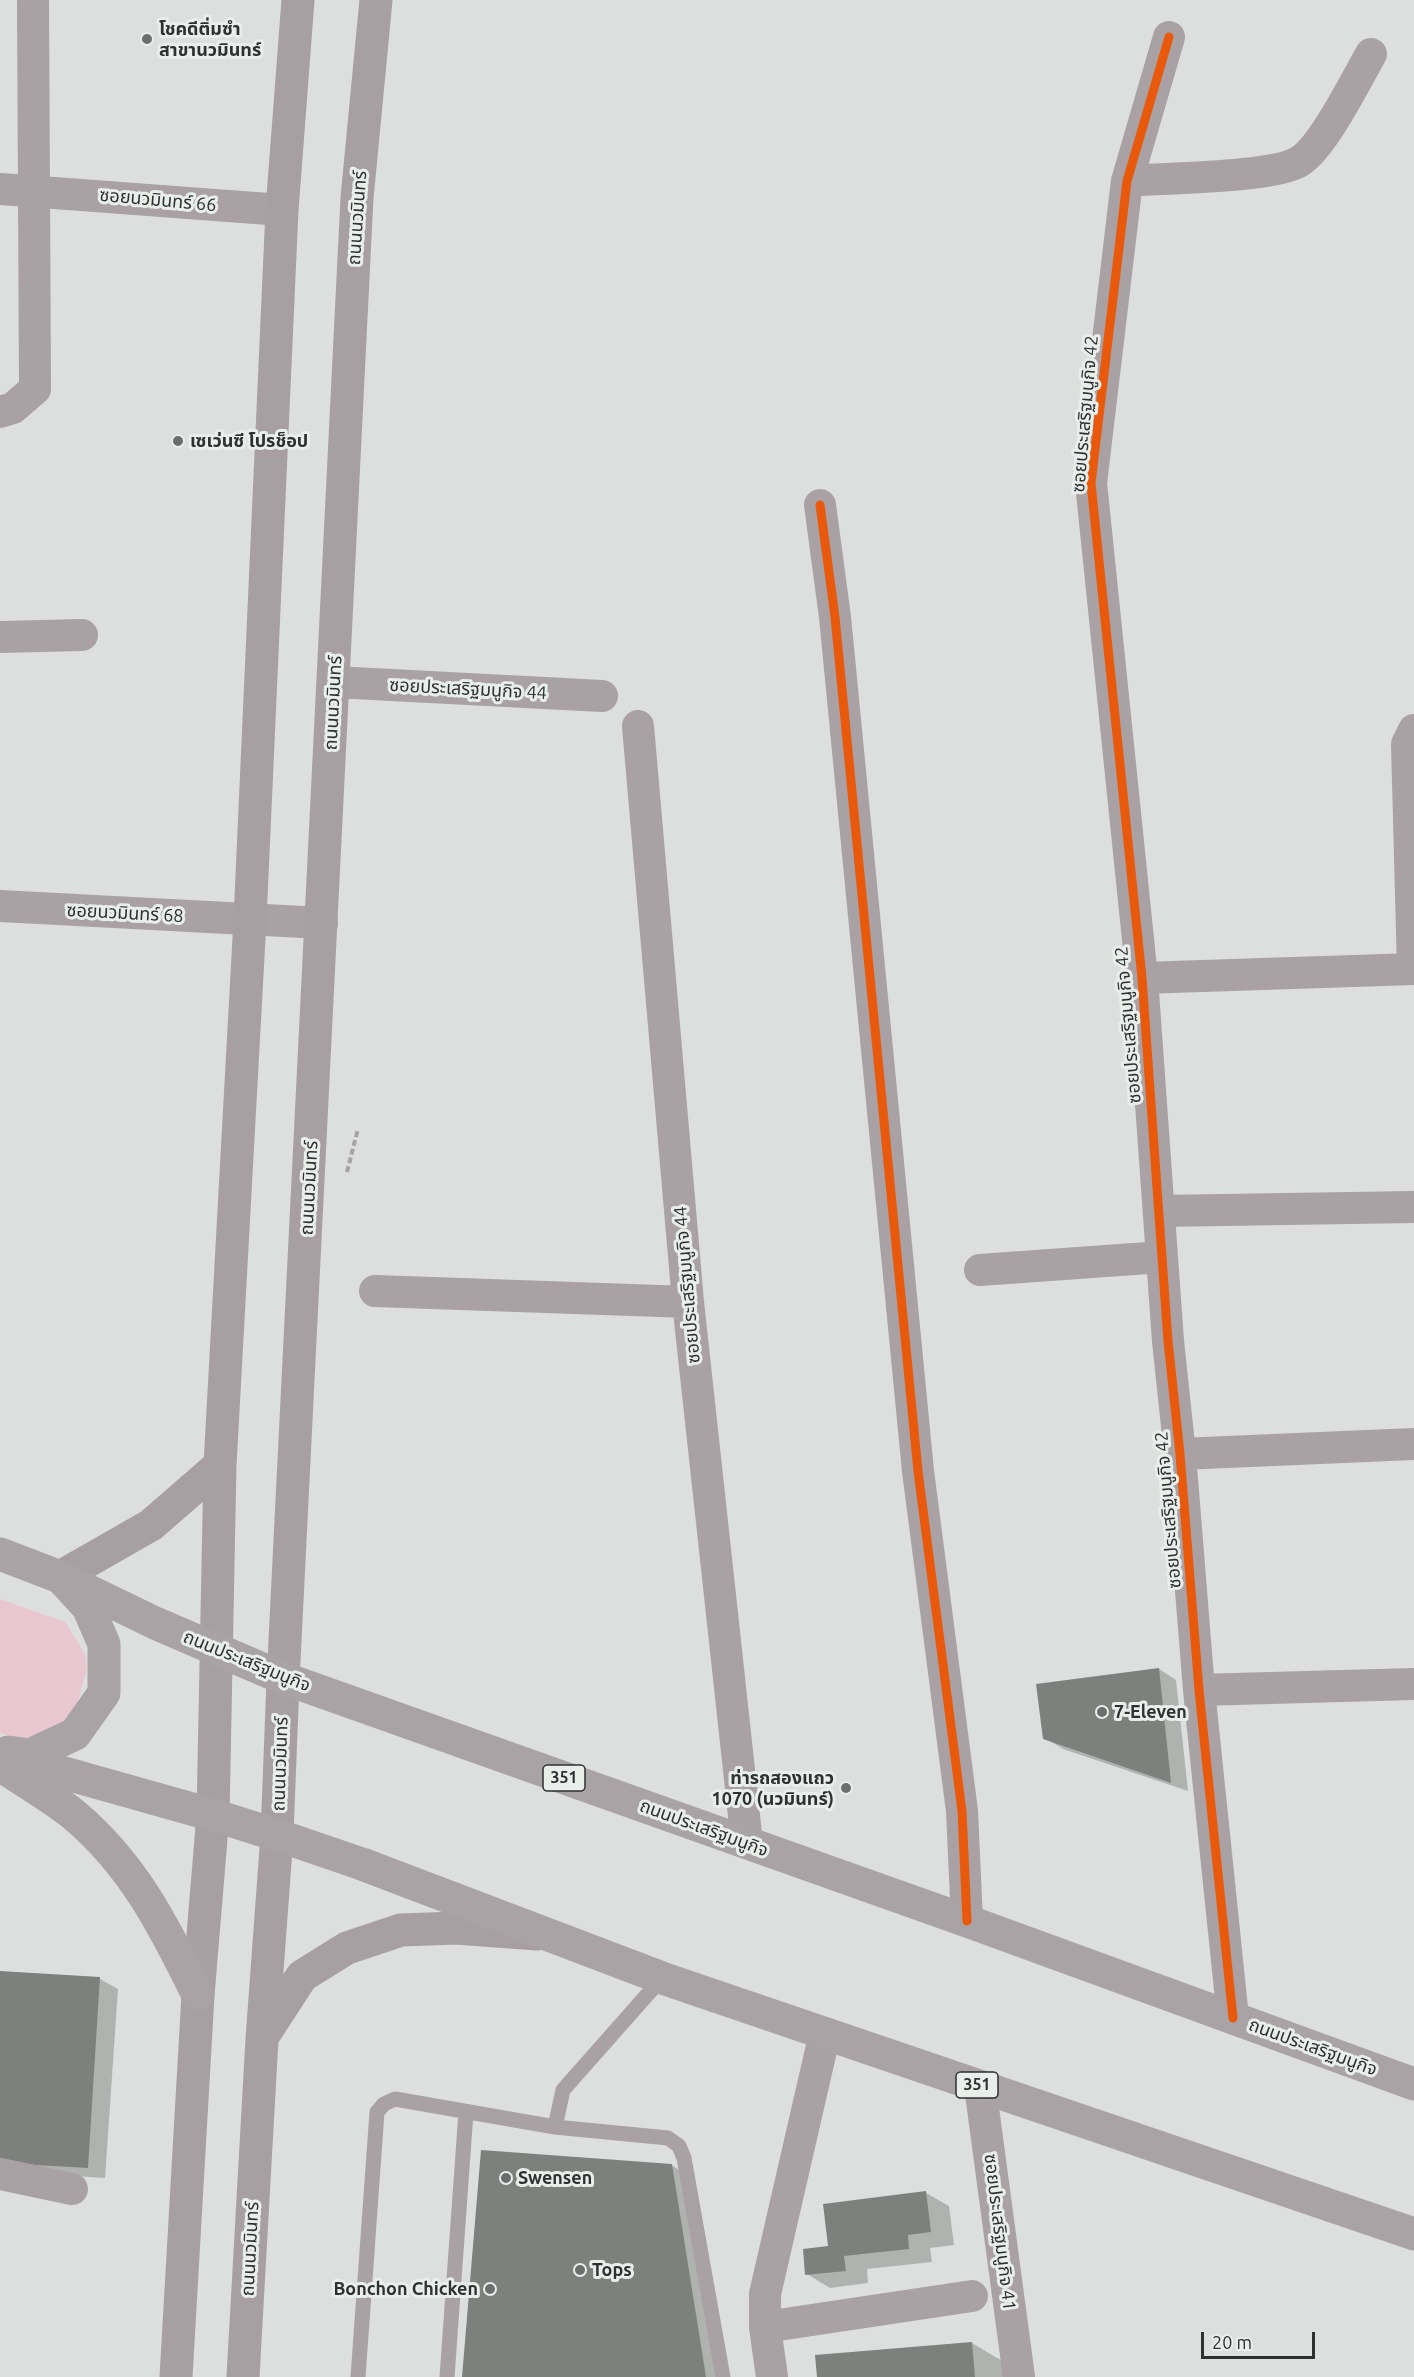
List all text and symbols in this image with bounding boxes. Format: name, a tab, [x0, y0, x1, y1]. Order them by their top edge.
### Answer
place label: โชคดีติ่มซำ สาขานวมินทร์	[159, 18, 261, 60]
marker: โชคดีติ่มซำ สาขานวมินทร์	[140, 32, 154, 46]
street label: ถนนนวมินทร์	[343, 170, 371, 266]
street label: ซอยนวมินทร์ 66	[99, 184, 217, 216]
street label: ซอยประเสริฐมนูกิจ 42	[1067, 334, 1103, 494]
place label: เซเว่นซี โปรช็อป	[190, 430, 308, 452]
marker: เซเว่นซี โปรช็อป	[171, 434, 185, 448]
street label: ถนนนวมินทร์	[320, 655, 346, 751]
street label: ซอยประเสริฐมนูกิจ 44	[389, 674, 547, 704]
street label: ซอยนวมินทร์ 68	[66, 899, 184, 927]
street label: ซอยประเสริฐมนูกิจ 42	[1110, 945, 1146, 1105]
street label: ถนนนวมินทร์	[296, 1140, 322, 1236]
street label: ซอยประเสริฐมนูกิจ 44	[669, 1205, 705, 1365]
street label: ซอยประเสริฐมนูกิจ 42	[1150, 1430, 1186, 1590]
street label: ถนนประเสริฐมนูกิจ	[180, 1626, 314, 1696]
place label: 7-Eleven	[1114, 1701, 1187, 1723]
marker: 7-Eleven	[1095, 1705, 1109, 1719]
street label: ถนนนวมินทร์	[268, 1716, 292, 1812]
road number: 351	[543, 1765, 585, 1791]
place label: ท่ารถสองแถว 1070 (นวมินทร์)	[712, 1767, 834, 1810]
marker: ท่ารถสองแถว 1070 (นวมินทร์)	[839, 1781, 853, 1795]
street label: ถนนประเสริฐมนูกิจ	[637, 1795, 771, 1861]
street label: ถนนประเสริฐมนูกิจ	[1246, 2014, 1380, 2080]
road number: 351	[956, 2072, 998, 2098]
street label: ซอยประเสริฐมนูกิจ 41	[980, 2152, 1020, 2312]
place label: Swensen	[518, 2167, 592, 2189]
marker: Swensen	[499, 2171, 513, 2185]
street label: ถนนนวมินทร์	[237, 2201, 263, 2297]
place label: Tops	[592, 2259, 632, 2281]
marker: Tops	[573, 2263, 587, 2277]
place label: Bonchon Chicken	[333, 2278, 478, 2300]
marker: Bonchon Chicken	[483, 2282, 497, 2296]
scale bar	[1204, 2320, 1318, 2358]
text: 20 m	[1212, 2332, 1252, 2352]

